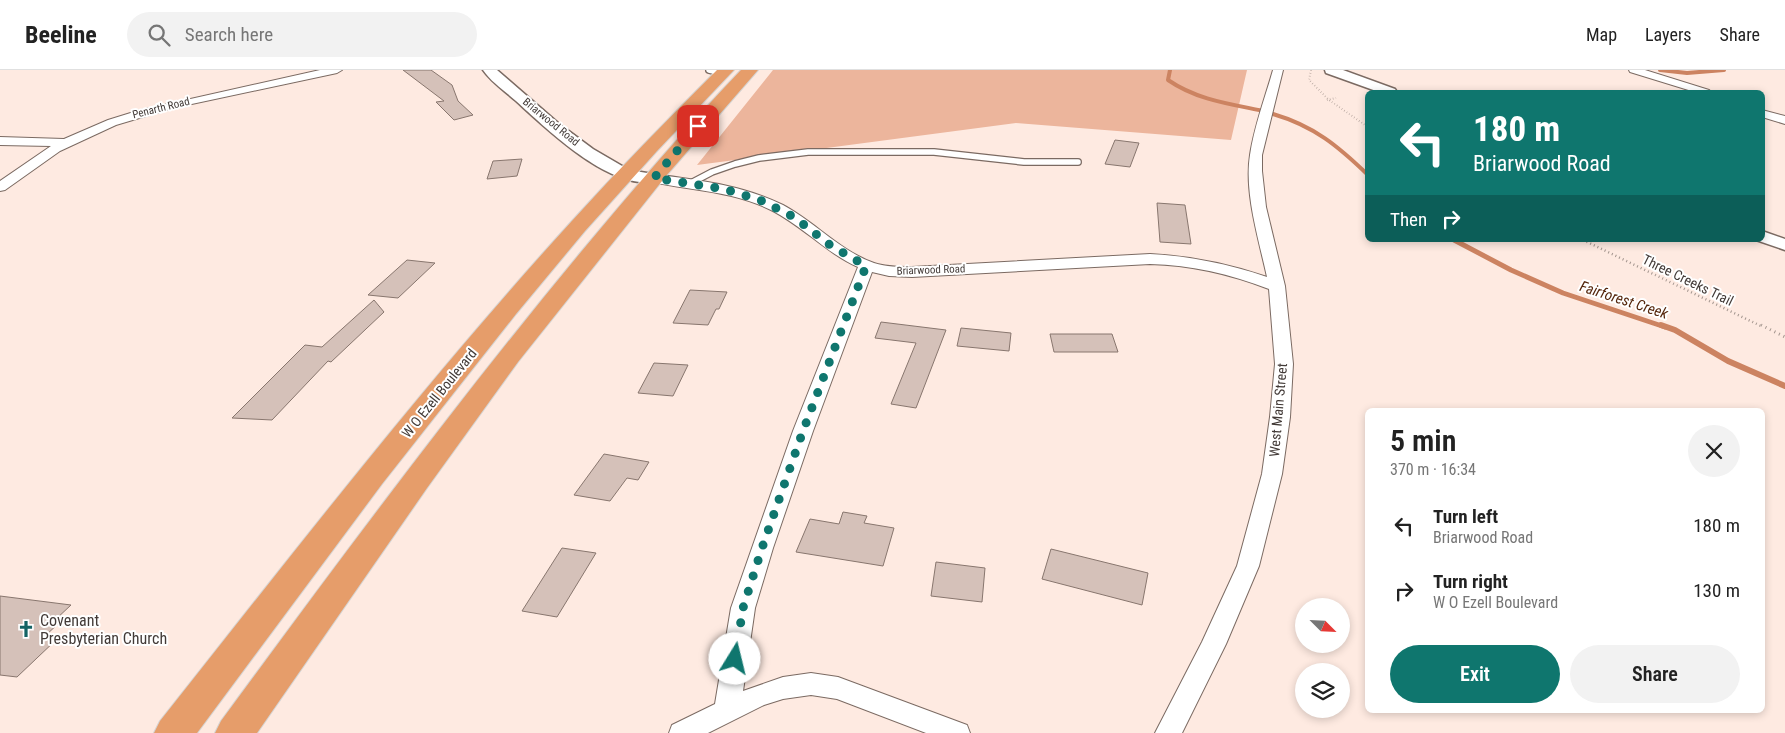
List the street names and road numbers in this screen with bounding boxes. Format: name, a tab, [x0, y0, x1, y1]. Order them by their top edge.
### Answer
street label: Penarth Road	[131, 95, 191, 121]
street label: Briarwood Road	[520, 95, 582, 149]
street label: Three Creeks Trail	[1640, 251, 1736, 309]
street label: Briarwood Road	[896, 262, 966, 278]
street label: W O Ezell Boulevard	[398, 345, 480, 441]
street label: West Main Street	[1266, 362, 1290, 458]

